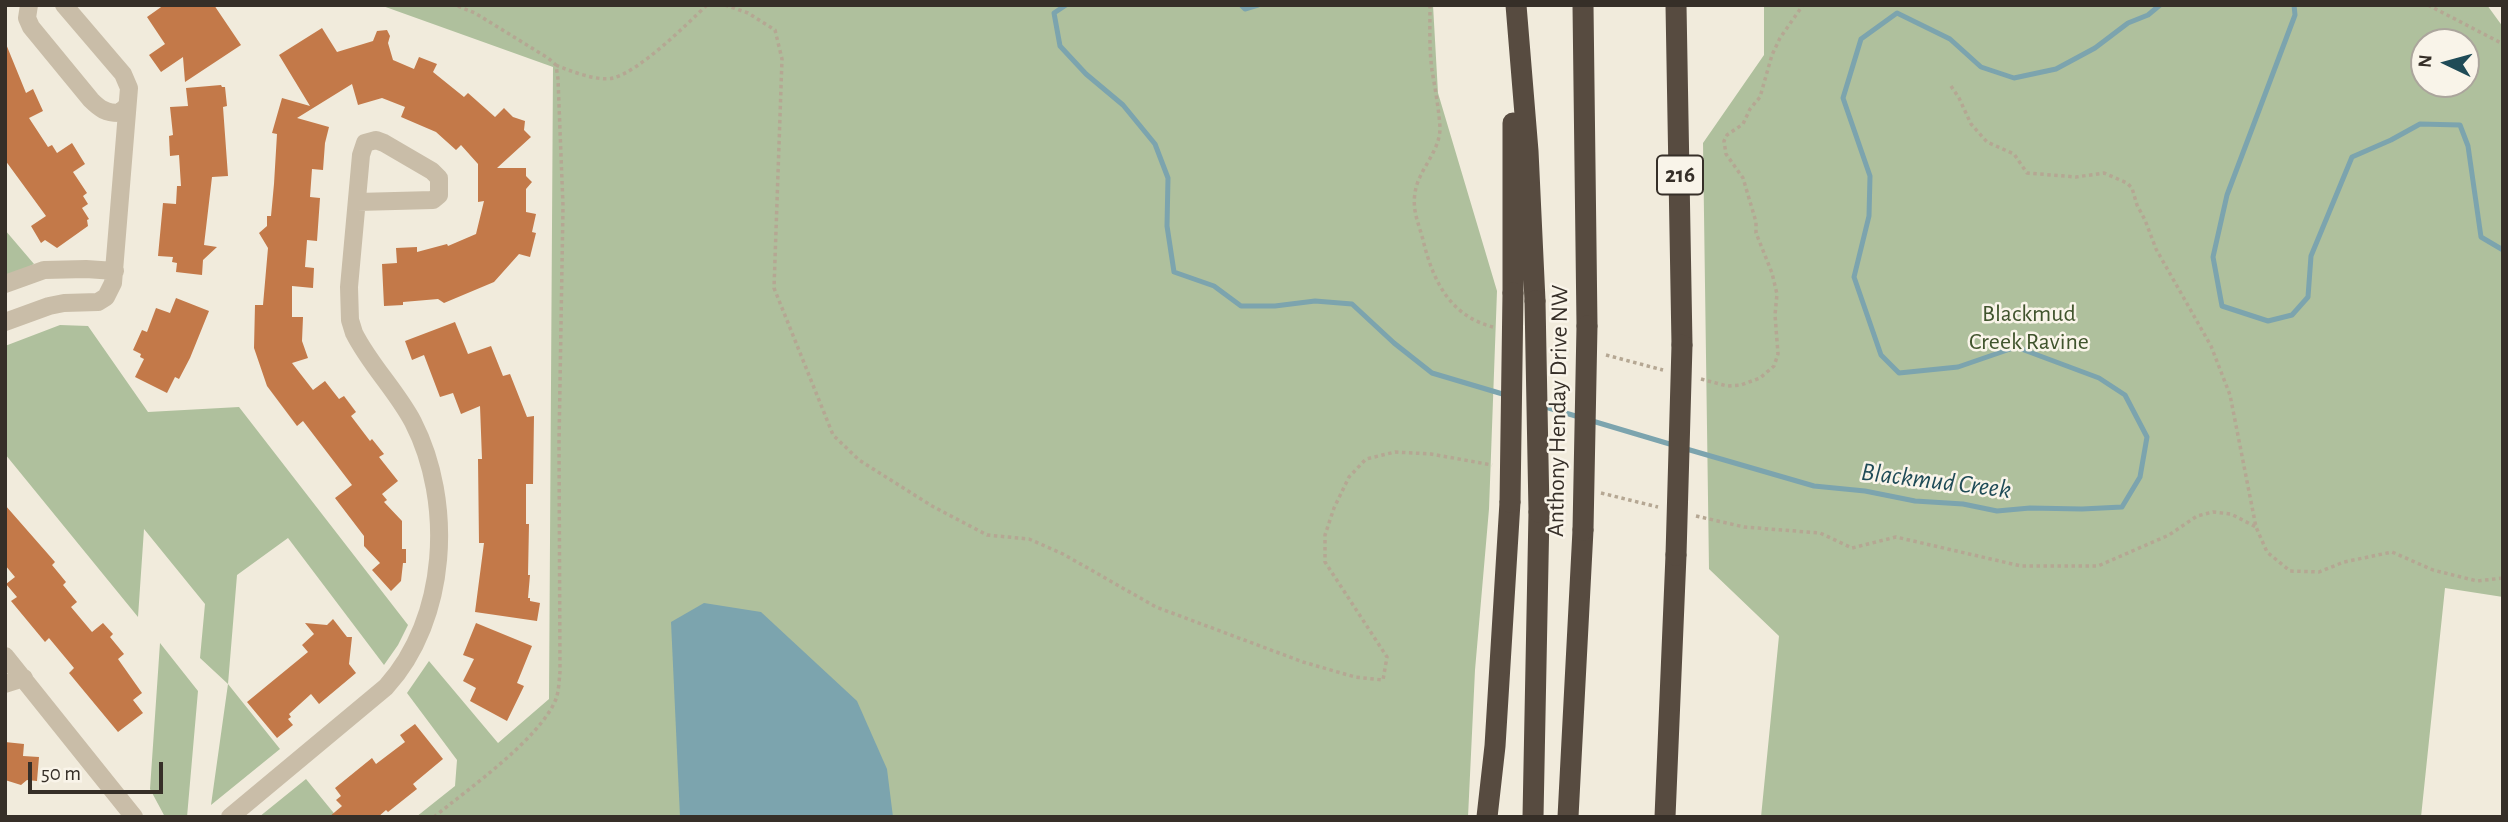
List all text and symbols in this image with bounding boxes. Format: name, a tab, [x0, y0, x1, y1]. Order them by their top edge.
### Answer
north arrow	[2410, 28, 2480, 98]
text: N	[2416, 54, 2436, 69]
road number: 216	[1657, 156, 1703, 194]
street label: Anthony Henday Drive NW	[1541, 285, 1575, 537]
park label: Blackmud Creek Ravine	[1969, 300, 2089, 356]
water label: Blackmud Creek	[1859, 456, 2013, 506]
scale bar	[32, 748, 166, 792]
text: 50 m	[41, 763, 81, 784]

